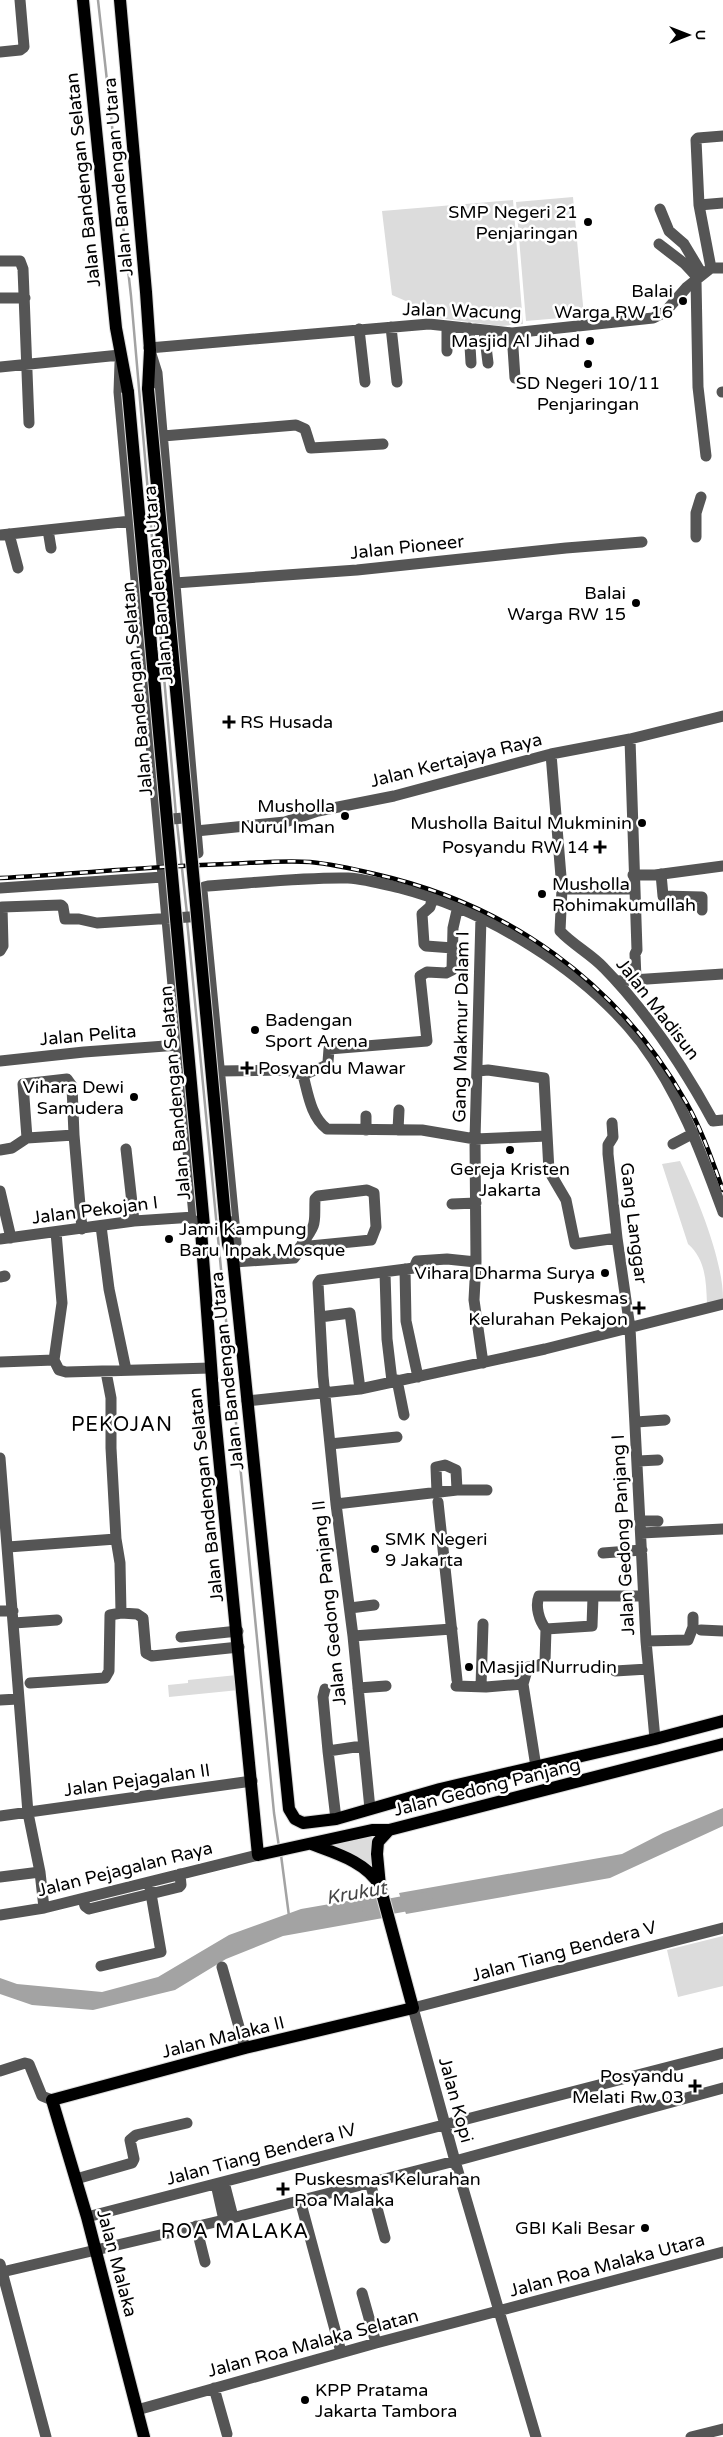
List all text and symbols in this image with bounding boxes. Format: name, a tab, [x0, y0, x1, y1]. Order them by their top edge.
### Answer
north arrow	[663, 10, 713, 60]
text: U	[692, 30, 709, 40]
street label: Jalan Bandengan Selatan	[61, 72, 105, 288]
street label: Jalan Bandengan Utara	[98, 77, 138, 277]
place label: SMP Negeri 21 Penjaringan	[448, 201, 578, 244]
marker: SMP Negeri 21 Penjaringan	[582, 216, 594, 228]
place label: Balai Warga RW 16	[554, 280, 673, 323]
marker: Balai Warga RW 16	[677, 295, 689, 307]
street label: Jalan Wacung	[402, 298, 522, 324]
place label: Masjid Al Jihad	[451, 330, 580, 352]
marker: Masjid Al Jihad	[584, 335, 596, 347]
marker: SD Negeri 10/11 Penjaringan	[582, 358, 594, 370]
place label: SD Negeri 10/11 Penjaringan	[516, 372, 660, 415]
street label: Jalan Bandengan Utara	[138, 485, 178, 685]
street label: Jalan Pioneer	[349, 530, 465, 564]
street label: Jalan Bandengan Selatan	[117, 581, 157, 797]
place label: Balai Warga RW 15	[507, 582, 626, 625]
marker: Balai Warga RW 15	[630, 597, 642, 609]
place label: RS Husada	[240, 711, 333, 733]
marker: RS Husada	[222, 715, 236, 729]
street label: Jalan Kertajaya Raya	[368, 728, 544, 792]
place label: Musholla Nurul Iman	[240, 795, 335, 838]
marker: Musholla Nurul Iman	[339, 810, 351, 822]
place label: Musholla Baitul Mukminin	[410, 812, 632, 834]
marker: Musholla Baitul Mukminin	[636, 817, 648, 829]
place label: Posyandu RW 14	[442, 836, 589, 858]
marker: Posyandu RW 14	[593, 840, 607, 854]
place label: Musholla Rohimakumullah	[552, 873, 696, 916]
marker: Musholla Rohimakumullah	[536, 888, 548, 900]
street label: Gang Makmur Dalam I	[448, 931, 474, 1123]
street label: Jalan Madisun	[612, 954, 704, 1064]
street label: Jalan Bandengan Selatan	[155, 985, 195, 1201]
place label: Badengan Sport Arena	[265, 1009, 368, 1052]
street label: Jalan Pelita	[39, 1020, 137, 1050]
marker: Badengan Sport Arena	[249, 1024, 261, 1036]
place label: Posyandu Mawar	[258, 1057, 406, 1079]
marker: Posyandu Mawar	[240, 1061, 254, 1075]
place label: Vihara Dewi Samudera	[22, 1076, 124, 1119]
marker: Vihara Dewi Samudera	[128, 1091, 140, 1103]
marker: Gereja Kristen Jakarta	[504, 1144, 516, 1156]
place label: Gereja Kristen Jakarta	[450, 1158, 570, 1201]
street label: Gang Langgar	[616, 1161, 652, 1285]
street label: Jalan Pekojan I	[31, 1191, 159, 1229]
place label: Jami Kampung Baru Inpak Mosque	[179, 1218, 345, 1261]
marker: Jami Kampung Baru Inpak Mosque	[163, 1233, 175, 1245]
place label: Vihara Dharma Surya	[414, 1262, 595, 1284]
marker: Vihara Dharma Surya	[599, 1267, 611, 1279]
street label: Jalan Bandengan Utara	[206, 1271, 248, 1471]
place label: Puskesmas Kelurahan Pekajon	[468, 1287, 628, 1330]
marker: Puskesmas Kelurahan Pekajon	[632, 1301, 646, 1315]
street label: Jalan Bandengan Selatan	[184, 1387, 228, 1603]
district label: PEKOJAN	[71, 1413, 173, 1437]
street label: Jalan Gedong Panjang I	[607, 1434, 639, 1636]
street label: Jalan Gedong Panjang II	[307, 1499, 351, 1707]
place label: SMK Negeri 9 Jakarta	[385, 1528, 488, 1571]
marker: SMK Negeri 9 Jakarta	[369, 1543, 381, 1555]
place label: Masjid Nurrudin	[479, 1656, 617, 1678]
marker: Masjid Nurrudin	[463, 1661, 475, 1673]
street label: Jalan Gedong Panjang	[391, 1753, 583, 1821]
street label: Jalan Pejagalan II	[62, 1759, 212, 1801]
street label: Jalan Pejagalan Raya	[35, 1837, 215, 1901]
water label: Krukut	[324, 1876, 391, 1909]
street label: Jalan Tiang Bendera V	[469, 1916, 659, 1986]
street label: Jalan Malaka II	[159, 2011, 287, 2063]
street label: Jalan Kopi	[434, 2055, 478, 2145]
place label: Posyandu Melati Rw 03	[572, 2065, 684, 2108]
marker: Posyandu Melati Rw 03	[688, 2079, 702, 2093]
street label: Jalan Tiang Bendera IV	[164, 2118, 359, 2190]
place label: Puskesmas Kelurahan Roa Malaka	[294, 2168, 481, 2211]
marker: Puskesmas Kelurahan Roa Malaka	[276, 2182, 290, 2196]
street label: Jalan Malaka	[92, 2207, 142, 2319]
place label: GBI Kali Besar	[515, 2217, 635, 2239]
district label: ROA MALAKA	[161, 2220, 309, 2244]
marker: GBI Kali Besar	[639, 2222, 651, 2234]
street label: Jalan Roa Malaka Utara	[507, 2228, 707, 2302]
street label: Jalan Roa Malaka Selatan	[205, 2304, 421, 2382]
place label: KPP Pratama Jakarta Tambora	[315, 2379, 457, 2422]
marker: KPP Pratama Jakarta Tambora	[299, 2394, 311, 2406]

